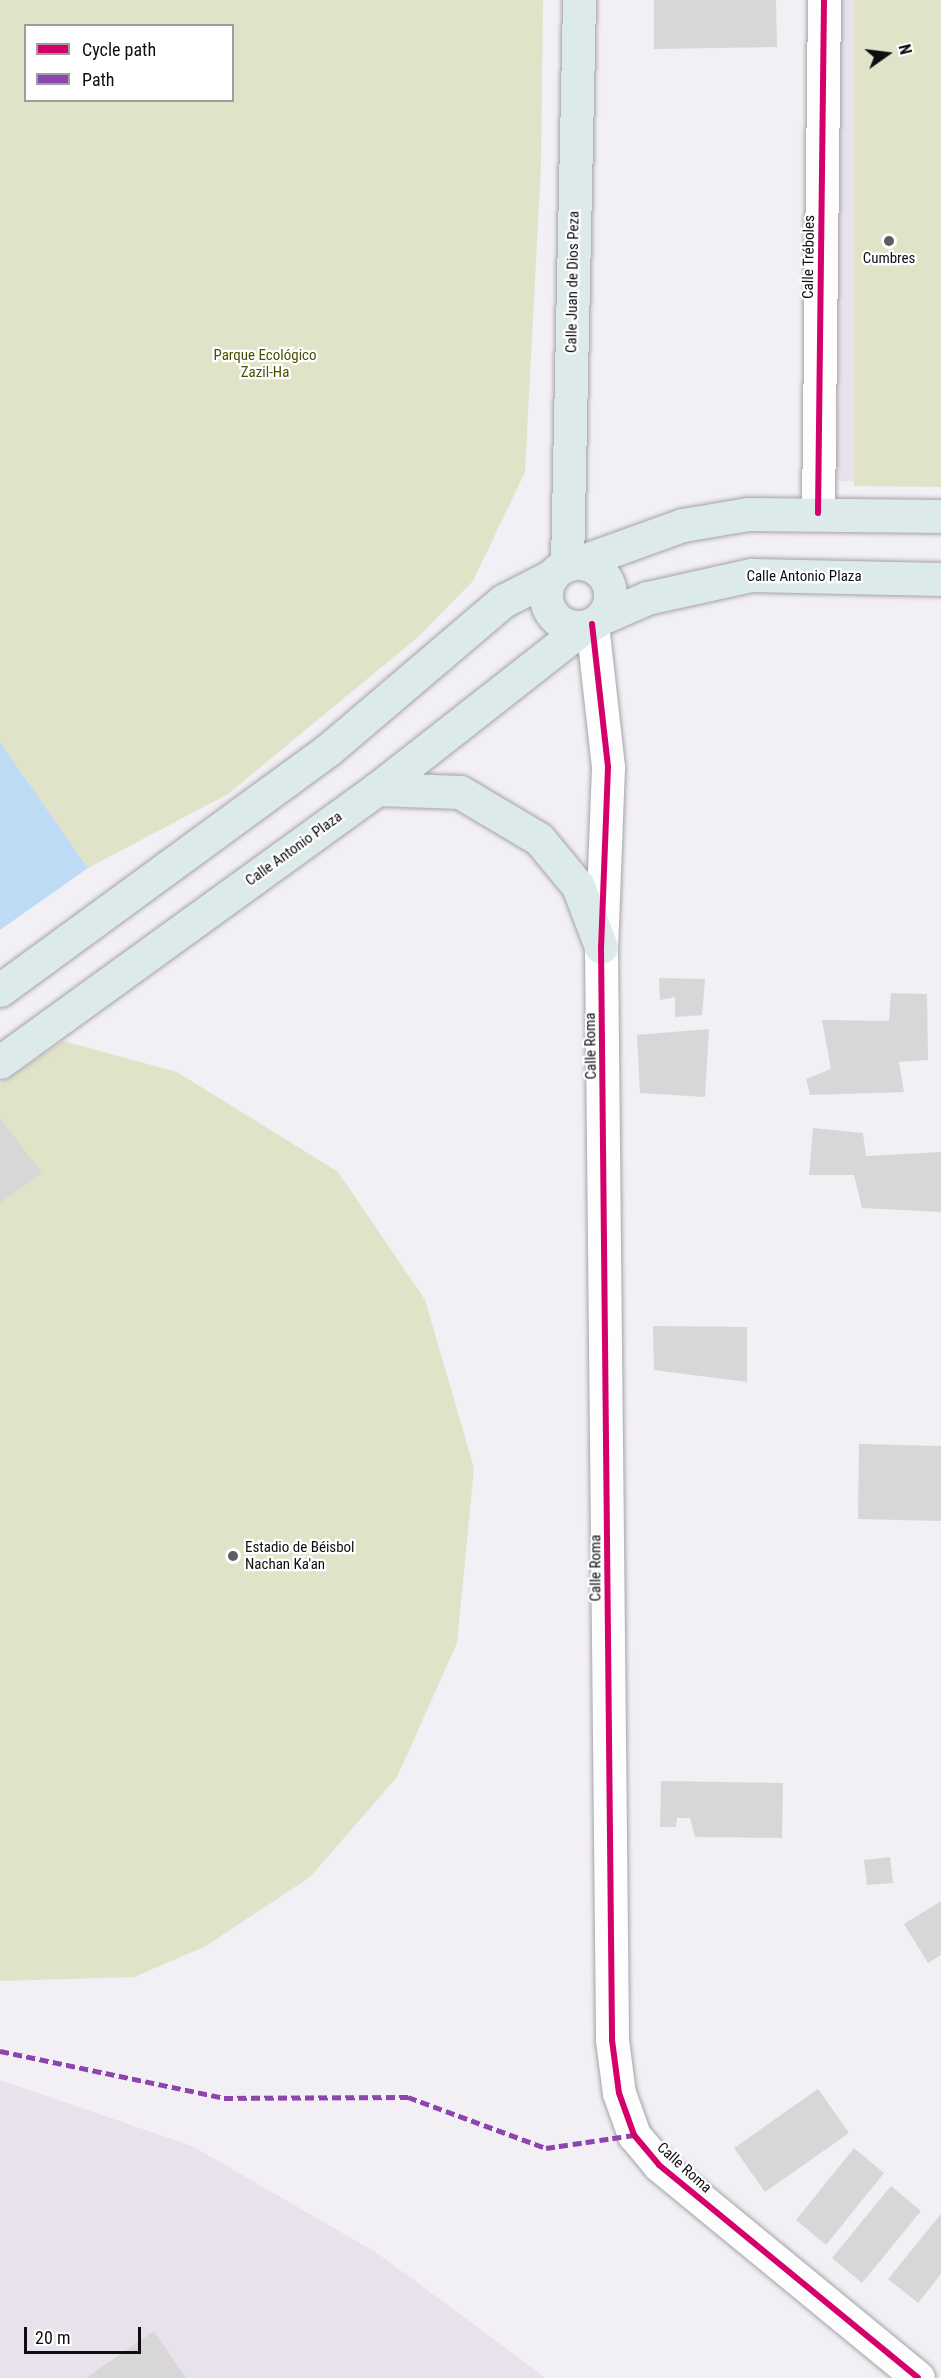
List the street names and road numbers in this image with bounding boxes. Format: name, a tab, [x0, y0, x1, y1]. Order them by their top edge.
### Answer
street label: Calle Juan de Dios Peza	[563, 211, 583, 353]
street label: Calle Tréboles	[799, 215, 819, 299]
street label: Calle Antonio Plaza	[746, 568, 862, 586]
street label: Calle Antonio Plaza	[242, 808, 346, 890]
street label: Calle Roma	[581, 1012, 601, 1080]
street label: Calle Roma	[587, 1534, 605, 1602]
street label: Calle Roma	[653, 2139, 715, 2197]

